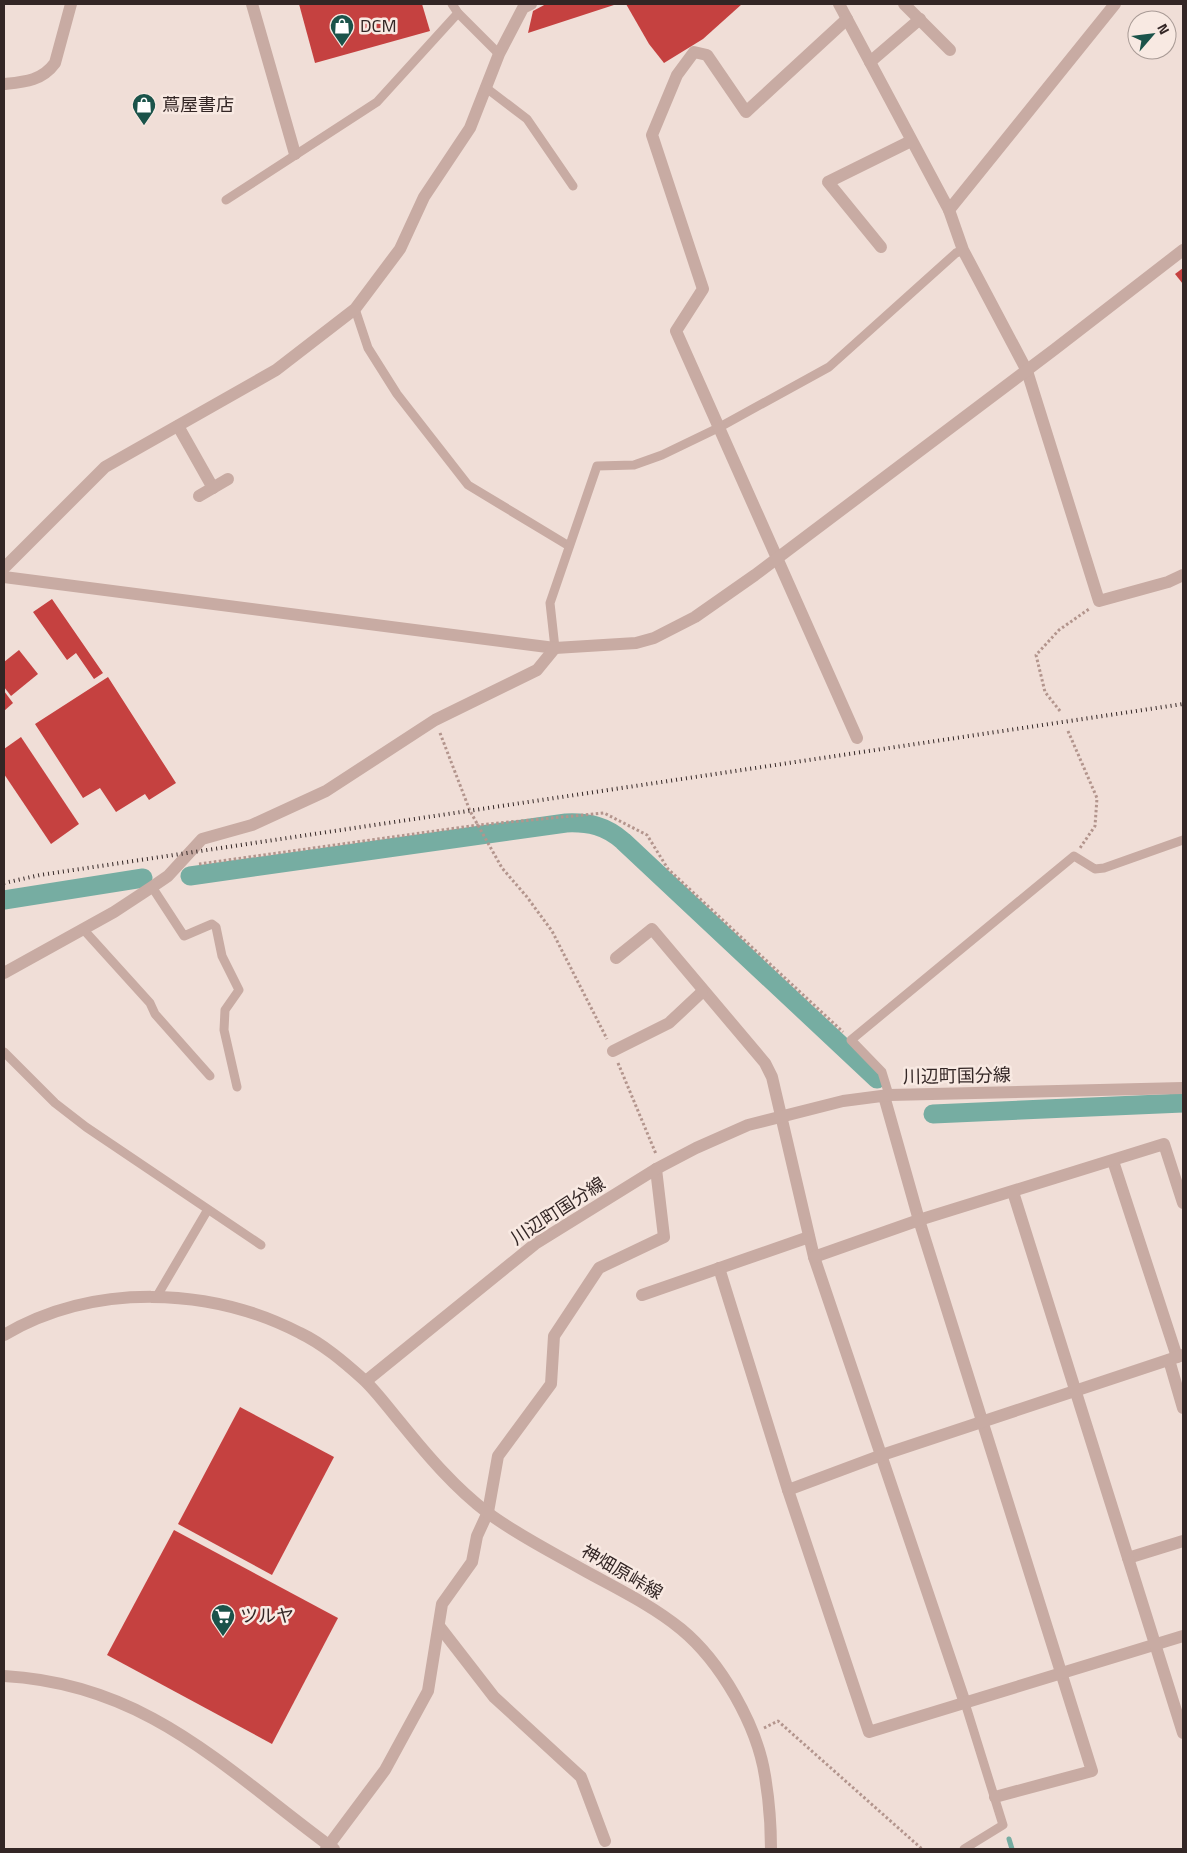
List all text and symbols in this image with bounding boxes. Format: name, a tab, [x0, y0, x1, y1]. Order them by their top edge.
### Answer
north arrow	[1127, 10, 1177, 60]
place label: DCM	[360, 12, 397, 39]
shop icon: DCM	[329, 13, 355, 47]
text: N	[1152, 19, 1175, 38]
place label: 蔦屋書店	[162, 91, 234, 118]
shop icon: 蔦屋書店	[131, 92, 157, 126]
street label: 川辺町国分線	[903, 1061, 1011, 1090]
street label: 川辺町国分線	[505, 1170, 610, 1251]
street label: 神畑原峠線	[577, 1537, 668, 1606]
place label: ツルヤ	[240, 1602, 294, 1629]
supermarket icon: ツルヤ	[210, 1603, 236, 1637]

